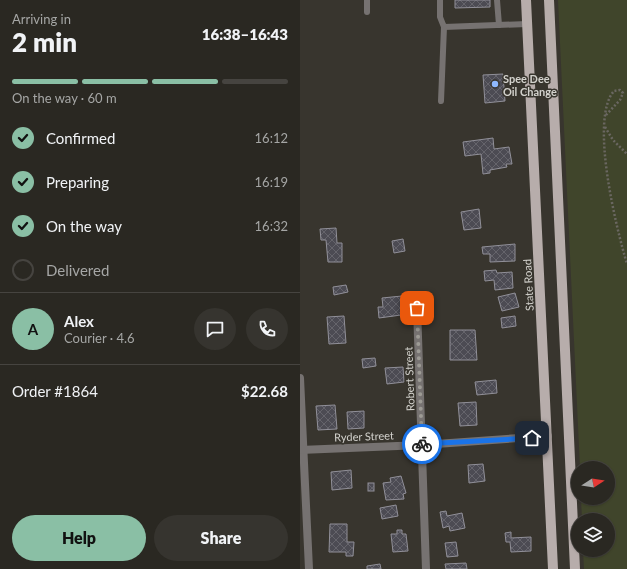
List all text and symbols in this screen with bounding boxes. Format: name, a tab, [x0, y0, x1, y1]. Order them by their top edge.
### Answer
text: Arriving in	[12, 11, 71, 27]
text: 16:38–16:43	[202, 25, 288, 43]
text: 2 min	[12, 26, 77, 58]
place label: Spee Dee Oil Change	[503, 72, 557, 98]
marker: Spee Dee Oil Change	[490, 79, 500, 89]
text: On the way · 60 m	[12, 90, 117, 106]
icon: check	[12, 127, 34, 149]
text: Confirmed	[46, 129, 115, 147]
text: 16:12	[255, 130, 288, 146]
icon: check	[12, 171, 34, 193]
text: Preparing	[46, 173, 109, 191]
text: 16:19	[255, 174, 288, 190]
icon: check	[12, 215, 34, 237]
text: On the way	[46, 217, 122, 235]
text: 16:32	[255, 218, 288, 234]
street label: State Road	[520, 259, 536, 311]
text: Delivered	[46, 261, 109, 279]
pin	[400, 291, 434, 325]
icon: bag	[406, 297, 428, 319]
button: chat	[194, 308, 236, 350]
button: phone	[246, 308, 288, 350]
text: Alex	[64, 312, 94, 330]
text: A	[28, 320, 38, 338]
text: Courier · 4.6	[64, 330, 135, 346]
street label: Robert Street	[401, 347, 417, 411]
text: Order #1864	[12, 382, 98, 400]
text: $22.68	[241, 382, 288, 400]
pin	[515, 421, 549, 455]
courier	[402, 424, 442, 464]
icon: home	[521, 427, 543, 449]
street label: Ryder Street	[334, 428, 394, 444]
icon: bike	[411, 433, 433, 455]
north arrow	[571, 461, 615, 505]
map controls	[571, 461, 615, 557]
button: layers	[571, 513, 615, 557]
button: Help	[12, 515, 146, 561]
button: Share	[154, 515, 288, 561]

